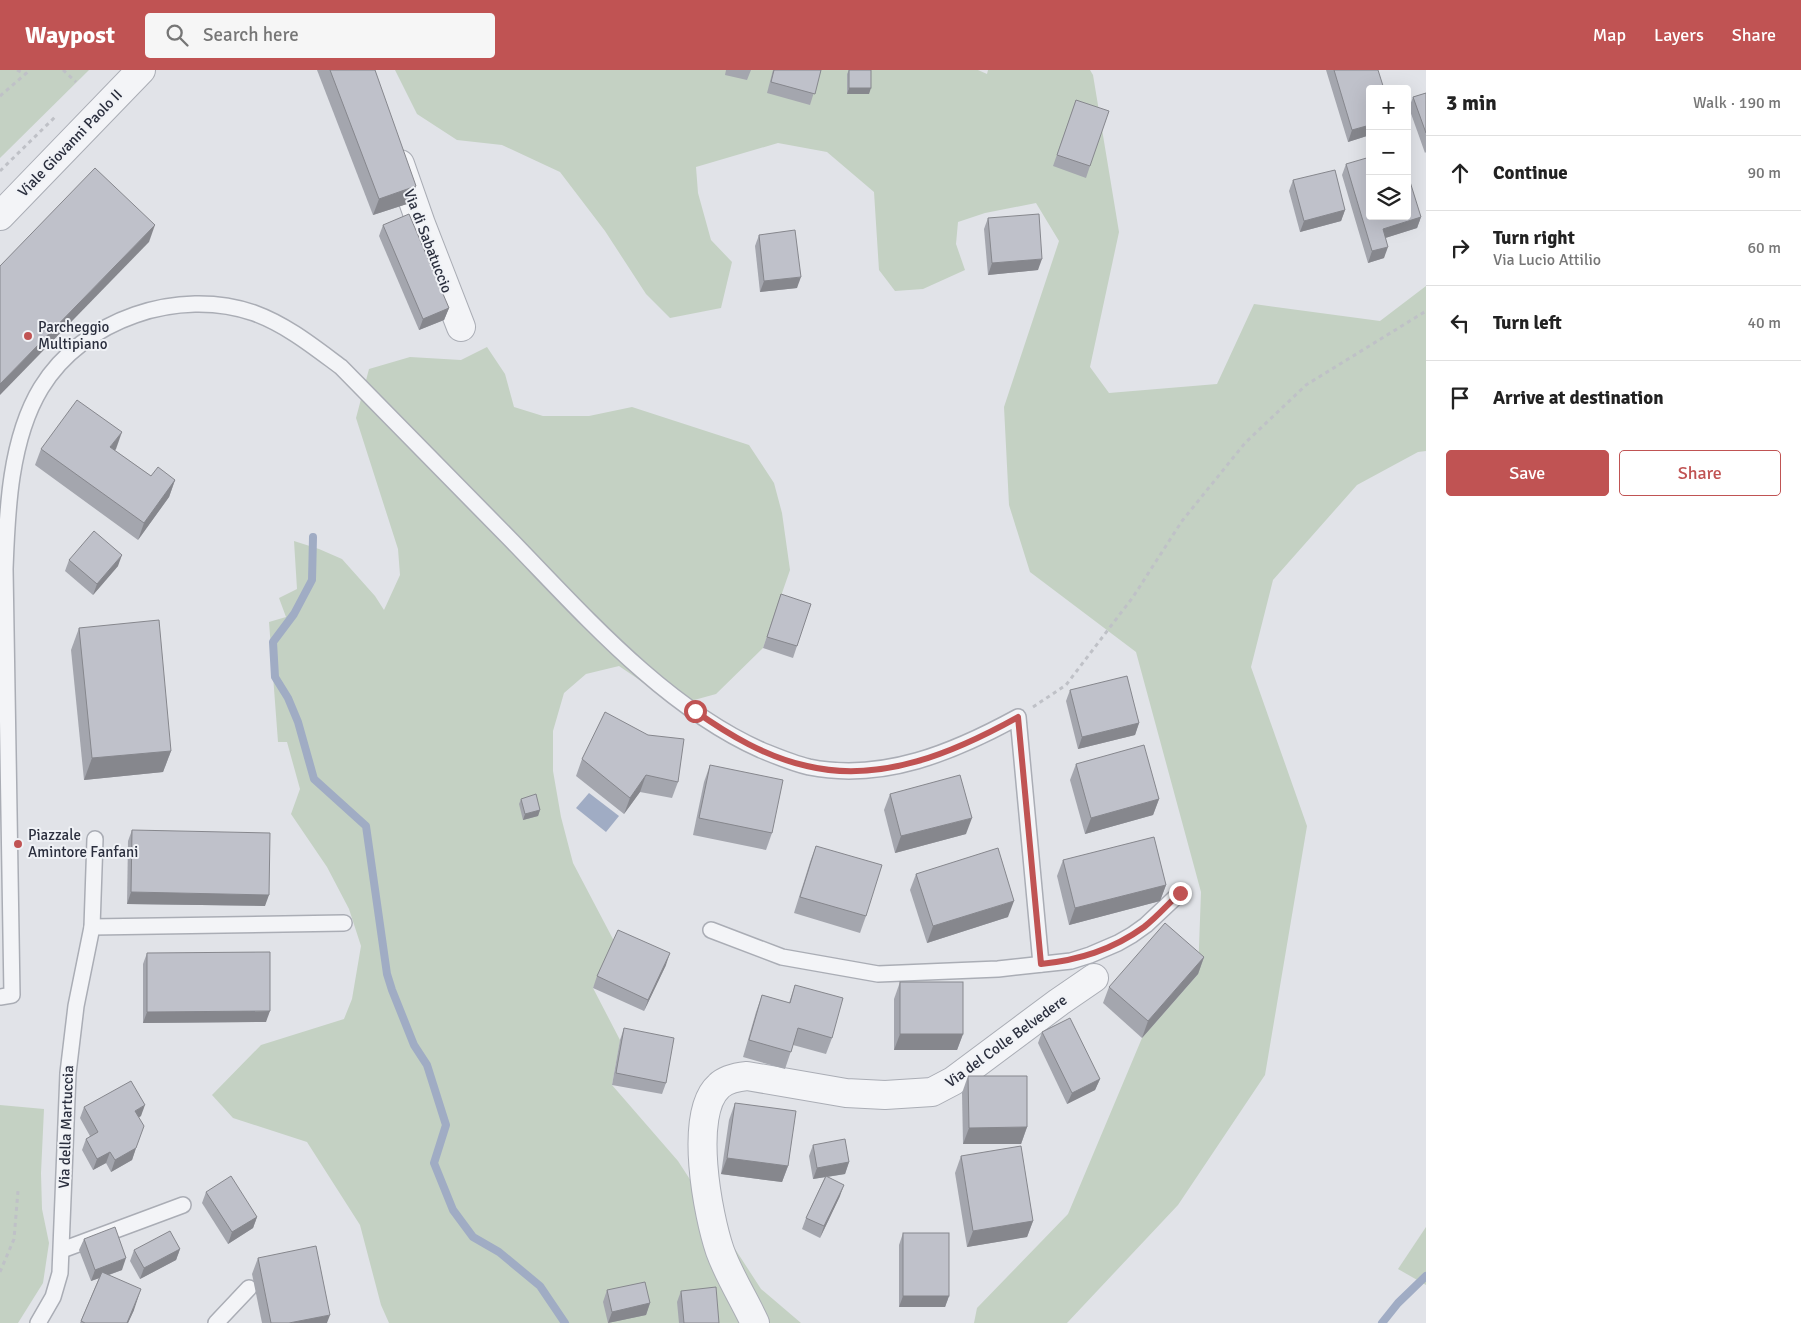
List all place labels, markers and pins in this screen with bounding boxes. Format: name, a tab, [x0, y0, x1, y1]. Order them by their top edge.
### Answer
place label: Parcheggio Multipiano	[38, 318, 110, 353]
marker: Parcheggio Multipiano	[22, 330, 34, 342]
place label: Piazzale Amintore Fanfani	[28, 826, 138, 861]
marker: Piazzale Amintore Fanfani	[12, 838, 24, 850]

